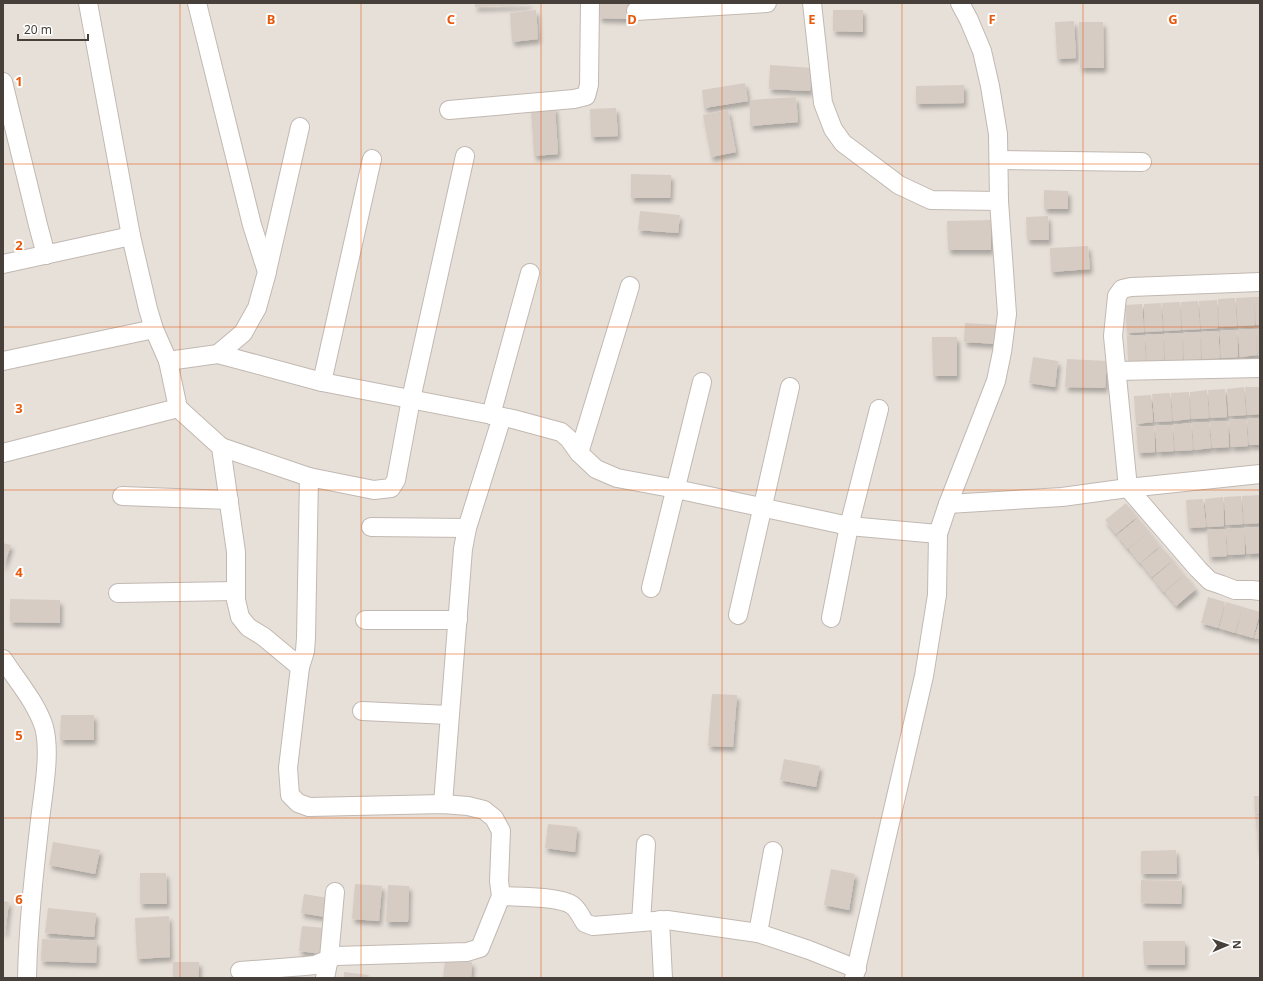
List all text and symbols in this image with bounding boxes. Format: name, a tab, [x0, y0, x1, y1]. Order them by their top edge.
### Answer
text: B	[267, 10, 275, 28]
text: C	[447, 10, 455, 28]
text: D	[627, 10, 637, 28]
text: E	[808, 10, 816, 28]
text: F	[988, 10, 996, 28]
text: G	[1168, 10, 1178, 28]
scale bar	[18, 16, 88, 42]
text: 20 m	[24, 21, 52, 38]
text: 1	[15, 72, 23, 90]
text: 2	[15, 236, 23, 254]
text: 3	[15, 399, 23, 417]
text: 4	[15, 563, 23, 581]
text: 5	[15, 726, 23, 744]
text: 6	[15, 890, 23, 908]
north arrow	[1207, 925, 1247, 965]
text: N	[1230, 940, 1245, 949]

